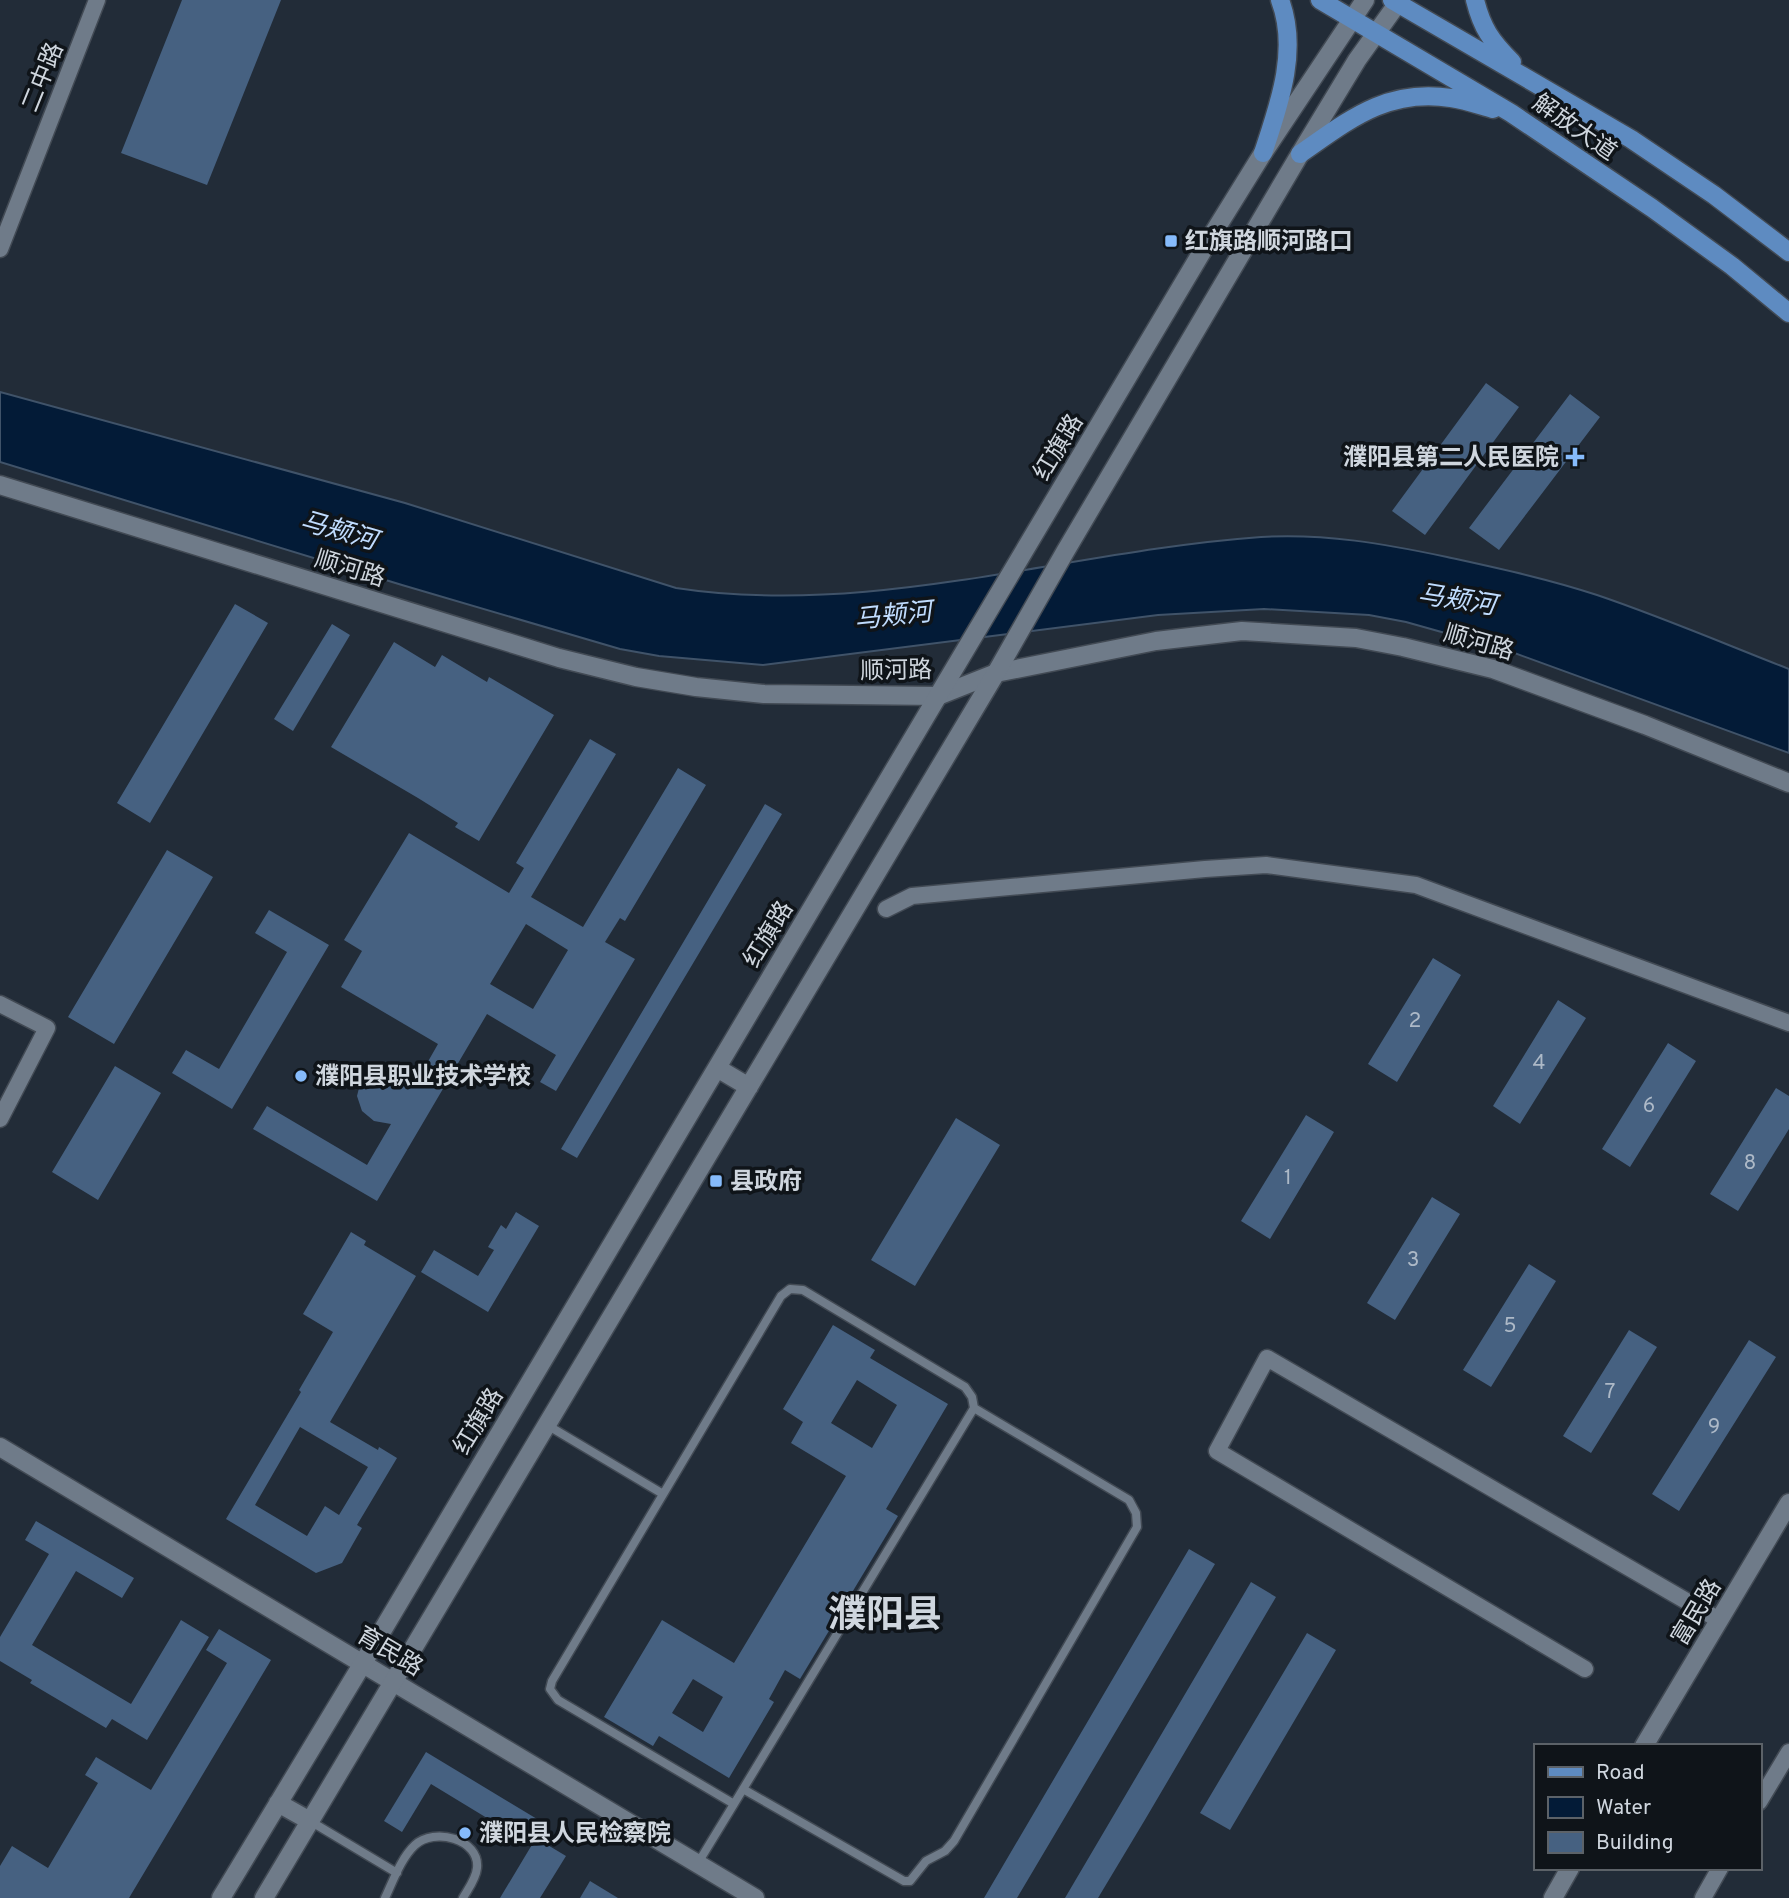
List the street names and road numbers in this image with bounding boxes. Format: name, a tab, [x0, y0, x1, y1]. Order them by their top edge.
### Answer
street label: 二中路	[16, 39, 71, 117]
street label: 解放大道	[1526, 89, 1622, 168]
street label: 红旗路	[1028, 409, 1091, 487]
street label: 顺河路	[311, 545, 388, 595]
street label: 顺河路	[1440, 620, 1517, 668]
street label: 顺河路	[860, 656, 932, 688]
street label: 红旗路	[738, 896, 801, 974]
street label: 红旗路	[448, 1383, 511, 1461]
street label: 富民路	[1666, 1574, 1729, 1652]
street label: 育民路	[350, 1621, 428, 1684]

